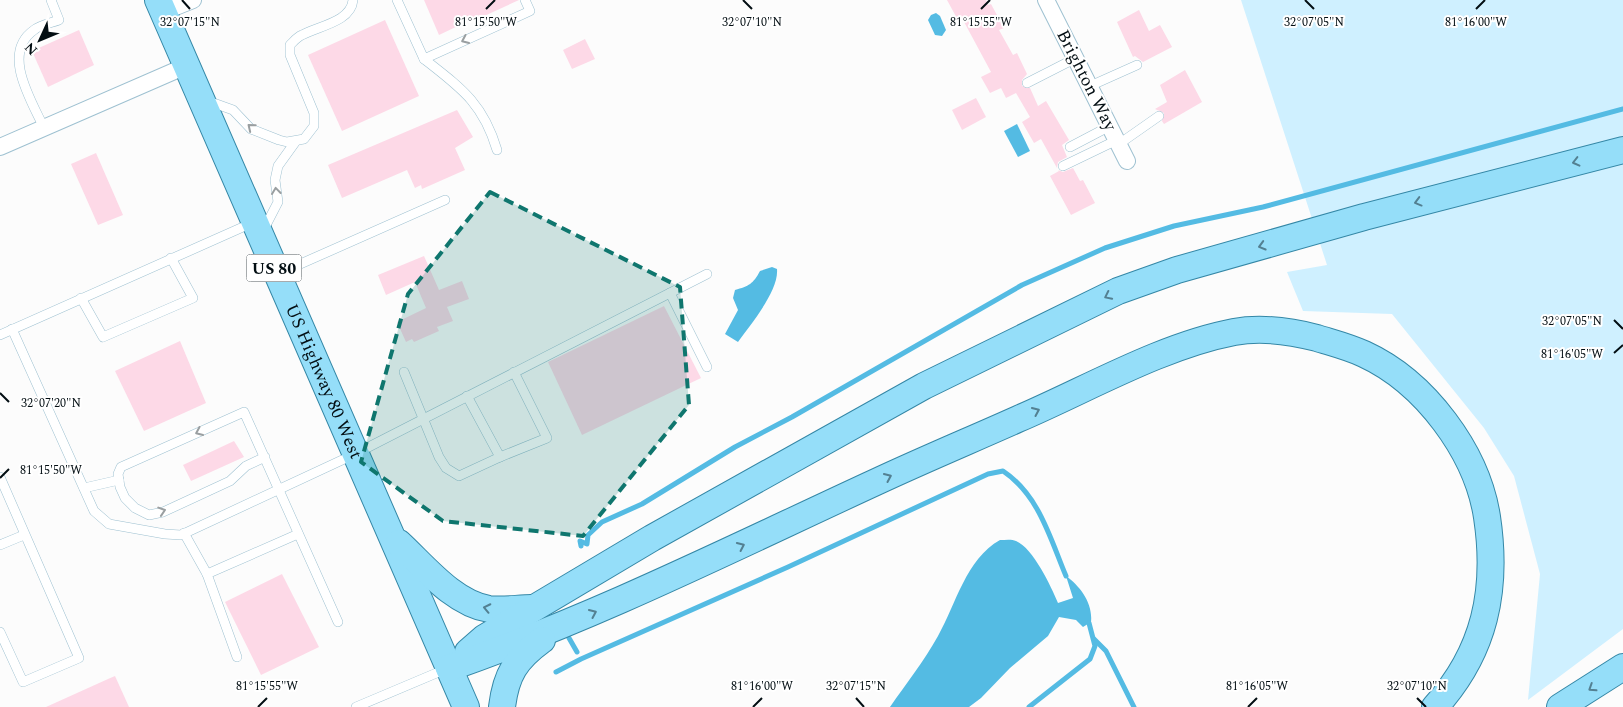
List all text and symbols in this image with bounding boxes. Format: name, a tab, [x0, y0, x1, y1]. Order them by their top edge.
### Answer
text: 32°07'15"N	[160, 13, 220, 32]
text: 81°15'50"W	[455, 13, 517, 32]
text: 32°07'10"N	[722, 13, 782, 32]
text: 81°15'55"W	[950, 13, 1012, 32]
text: 32°07'05"N	[1284, 13, 1344, 32]
text: 81°16'00"W	[1445, 13, 1507, 32]
north arrow	[15, 15, 65, 65]
street label: Brighton Way	[1049, 25, 1124, 137]
one-way arrow	[461, 34, 470, 45]
text: N	[19, 37, 43, 60]
one-way arrow	[248, 124, 257, 132]
one-way arrow	[1571, 156, 1580, 167]
one-way arrow	[271, 187, 282, 195]
one-way arrow	[1415, 197, 1423, 207]
one-way arrow	[1258, 240, 1266, 250]
road number: US 80	[246, 254, 302, 282]
one-way arrow	[1104, 290, 1113, 300]
street label: US Highway 80 West	[278, 300, 369, 463]
text: 32°07'05"N	[1542, 312, 1602, 331]
text: 81°16'05"W	[1541, 345, 1603, 364]
text: 32°07'20"N	[21, 394, 81, 413]
one-way arrow	[1031, 407, 1040, 418]
one-way arrow	[195, 425, 204, 436]
text: 81°15'50"W	[20, 461, 82, 480]
one-way arrow	[883, 472, 892, 483]
one-way arrow	[158, 507, 166, 517]
one-way arrow	[735, 542, 744, 552]
one-way arrow	[483, 603, 491, 613]
one-way arrow	[588, 609, 597, 620]
text: 81°15'55"W	[236, 677, 298, 696]
text: 81°16'00"W	[731, 677, 793, 696]
text: 32°07'15"N	[826, 677, 886, 696]
text: 81°16'05"W	[1226, 677, 1288, 696]
text: 32°07'10"N	[1387, 677, 1447, 696]
one-way arrow	[1588, 681, 1597, 691]

